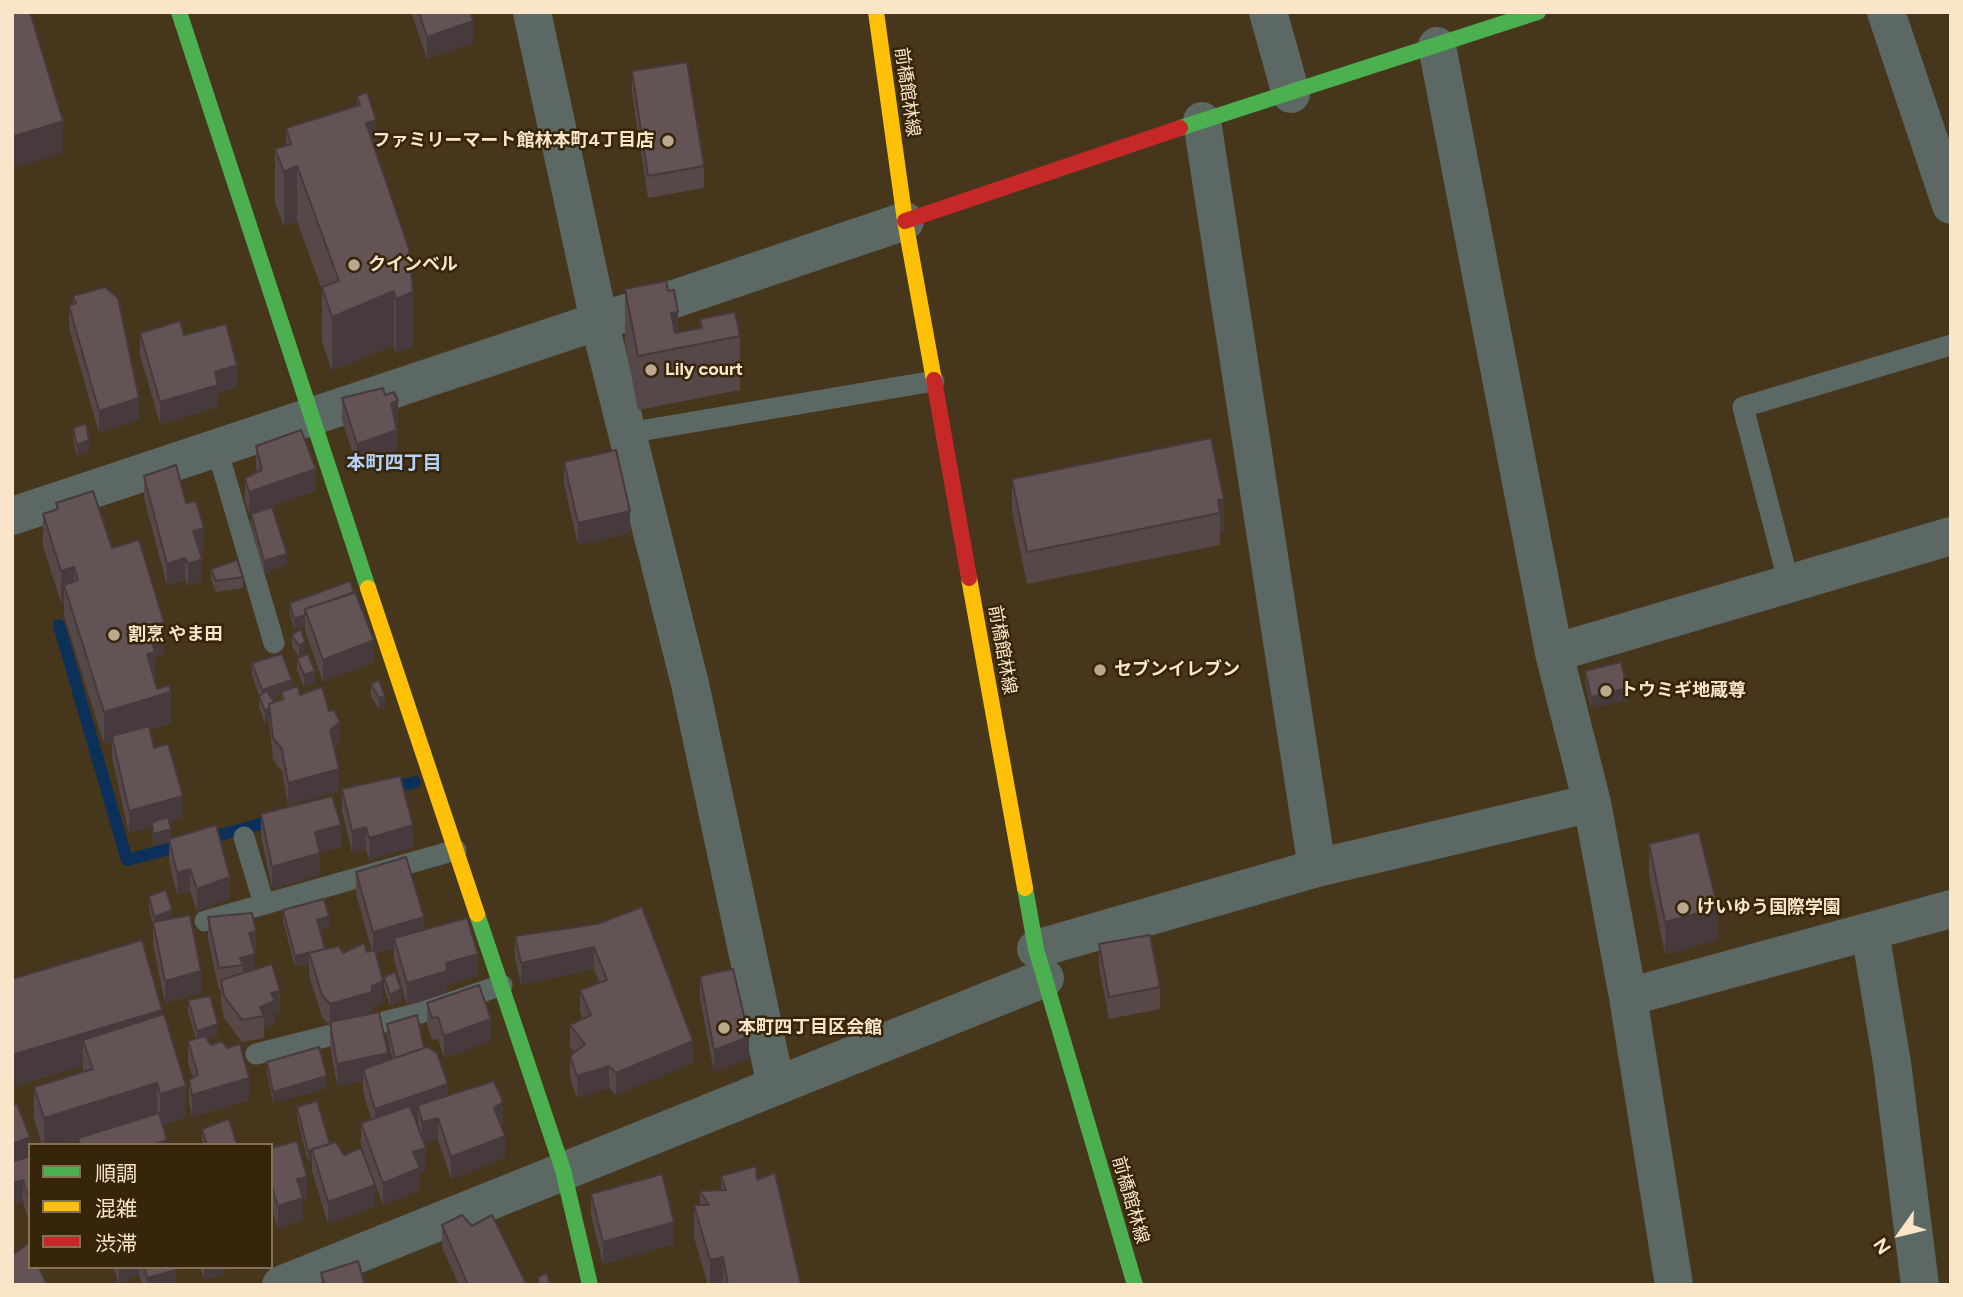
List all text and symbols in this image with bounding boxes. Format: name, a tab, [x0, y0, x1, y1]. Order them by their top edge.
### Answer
street label: 前橋館林線	[890, 46, 924, 138]
place label: ファミリーマート館林本町4丁目店	[373, 130, 654, 152]
marker: ファミリーマート館林本町4丁目店	[660, 133, 676, 149]
place label: クインベル	[368, 254, 458, 276]
marker: クインベル	[346, 257, 362, 273]
place label: Lily court	[665, 359, 743, 381]
marker: Lily court	[643, 362, 659, 378]
district label: 本町四丁目	[347, 452, 441, 474]
street label: 前橋館林線	[984, 604, 1020, 696]
place label: 割烹 やま田	[128, 624, 222, 646]
marker: 割烹 やま田	[106, 627, 122, 643]
place label: セブンイレブン	[1114, 659, 1240, 681]
marker: セブンイレブン	[1092, 662, 1108, 678]
place label: トウミギ地蔵尊	[1620, 680, 1746, 702]
marker: トウミギ地蔵尊	[1598, 683, 1614, 699]
place label: けいゆう国際学園	[1697, 897, 1841, 919]
marker: けいゆう国際学園	[1675, 900, 1691, 916]
place label: 本町四丁目区会館	[738, 1017, 882, 1039]
marker: 本町四丁目区会館	[716, 1020, 732, 1036]
legend	[28, 1143, 273, 1269]
street label: 前橋館林線	[1107, 1154, 1153, 1246]
text: 順調	[95, 1161, 137, 1186]
text: 混雑	[95, 1196, 137, 1221]
north arrow	[1865, 1199, 1935, 1269]
text: 渋滞	[95, 1231, 137, 1256]
text: N	[1869, 1234, 1896, 1259]

